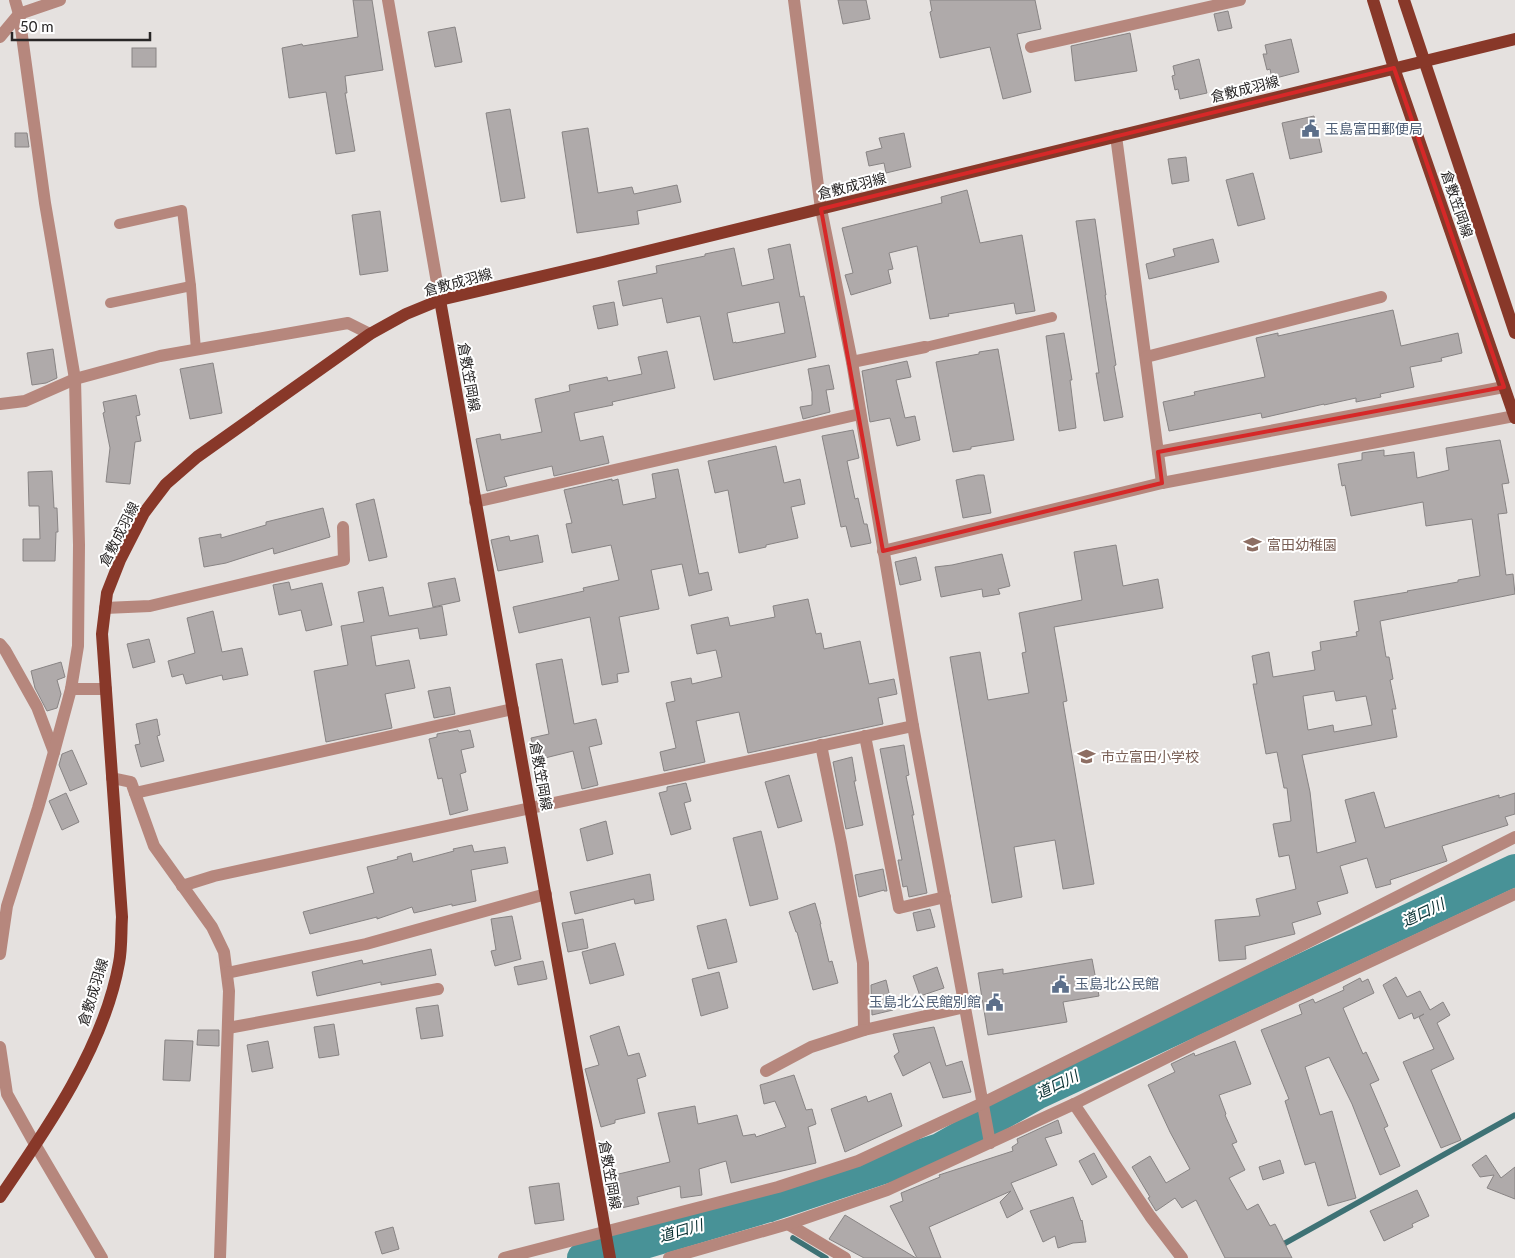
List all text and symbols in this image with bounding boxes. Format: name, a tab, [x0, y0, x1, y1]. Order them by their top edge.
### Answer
scale bar	[12, 10, 150, 42]
text: 50 m	[20, 17, 54, 35]
street label: 倉敷成羽線	[1209, 72, 1281, 105]
public building icon: 玉島富田郵便局	[1301, 119, 1321, 139]
place label: 玉島富田郵便局	[1325, 120, 1423, 137]
street label: 倉敷笠岡線	[1438, 168, 1477, 240]
street label: 倉敷成羽線	[816, 169, 888, 202]
street label: 倉敷成羽線	[422, 264, 494, 299]
street label: 倉敷笠岡線	[455, 341, 484, 413]
street label: 倉敷成羽線	[95, 499, 142, 569]
school or university icon: 富田幼稚園	[1243, 535, 1263, 555]
place label: 富田幼稚園	[1267, 536, 1337, 553]
street label: 倉敷笠岡線	[527, 740, 556, 812]
school or university icon: 市立富田小学校	[1077, 747, 1097, 767]
place label: 市立富田小学校	[1101, 748, 1199, 765]
water label: 道口川	[1398, 894, 1449, 930]
street label: 倉敷成羽線	[74, 956, 111, 1028]
public building icon: 玉島北公民館	[1051, 974, 1071, 994]
place label: 玉島北公民館	[1075, 975, 1159, 992]
public building icon: 玉島北公民館別館	[985, 992, 1005, 1012]
place label: 玉島北公民館別館	[869, 993, 981, 1010]
water label: 道口川	[1032, 1065, 1083, 1102]
street label: 倉敷笠岡線	[596, 1139, 625, 1211]
water label: 道口川	[657, 1215, 707, 1245]

